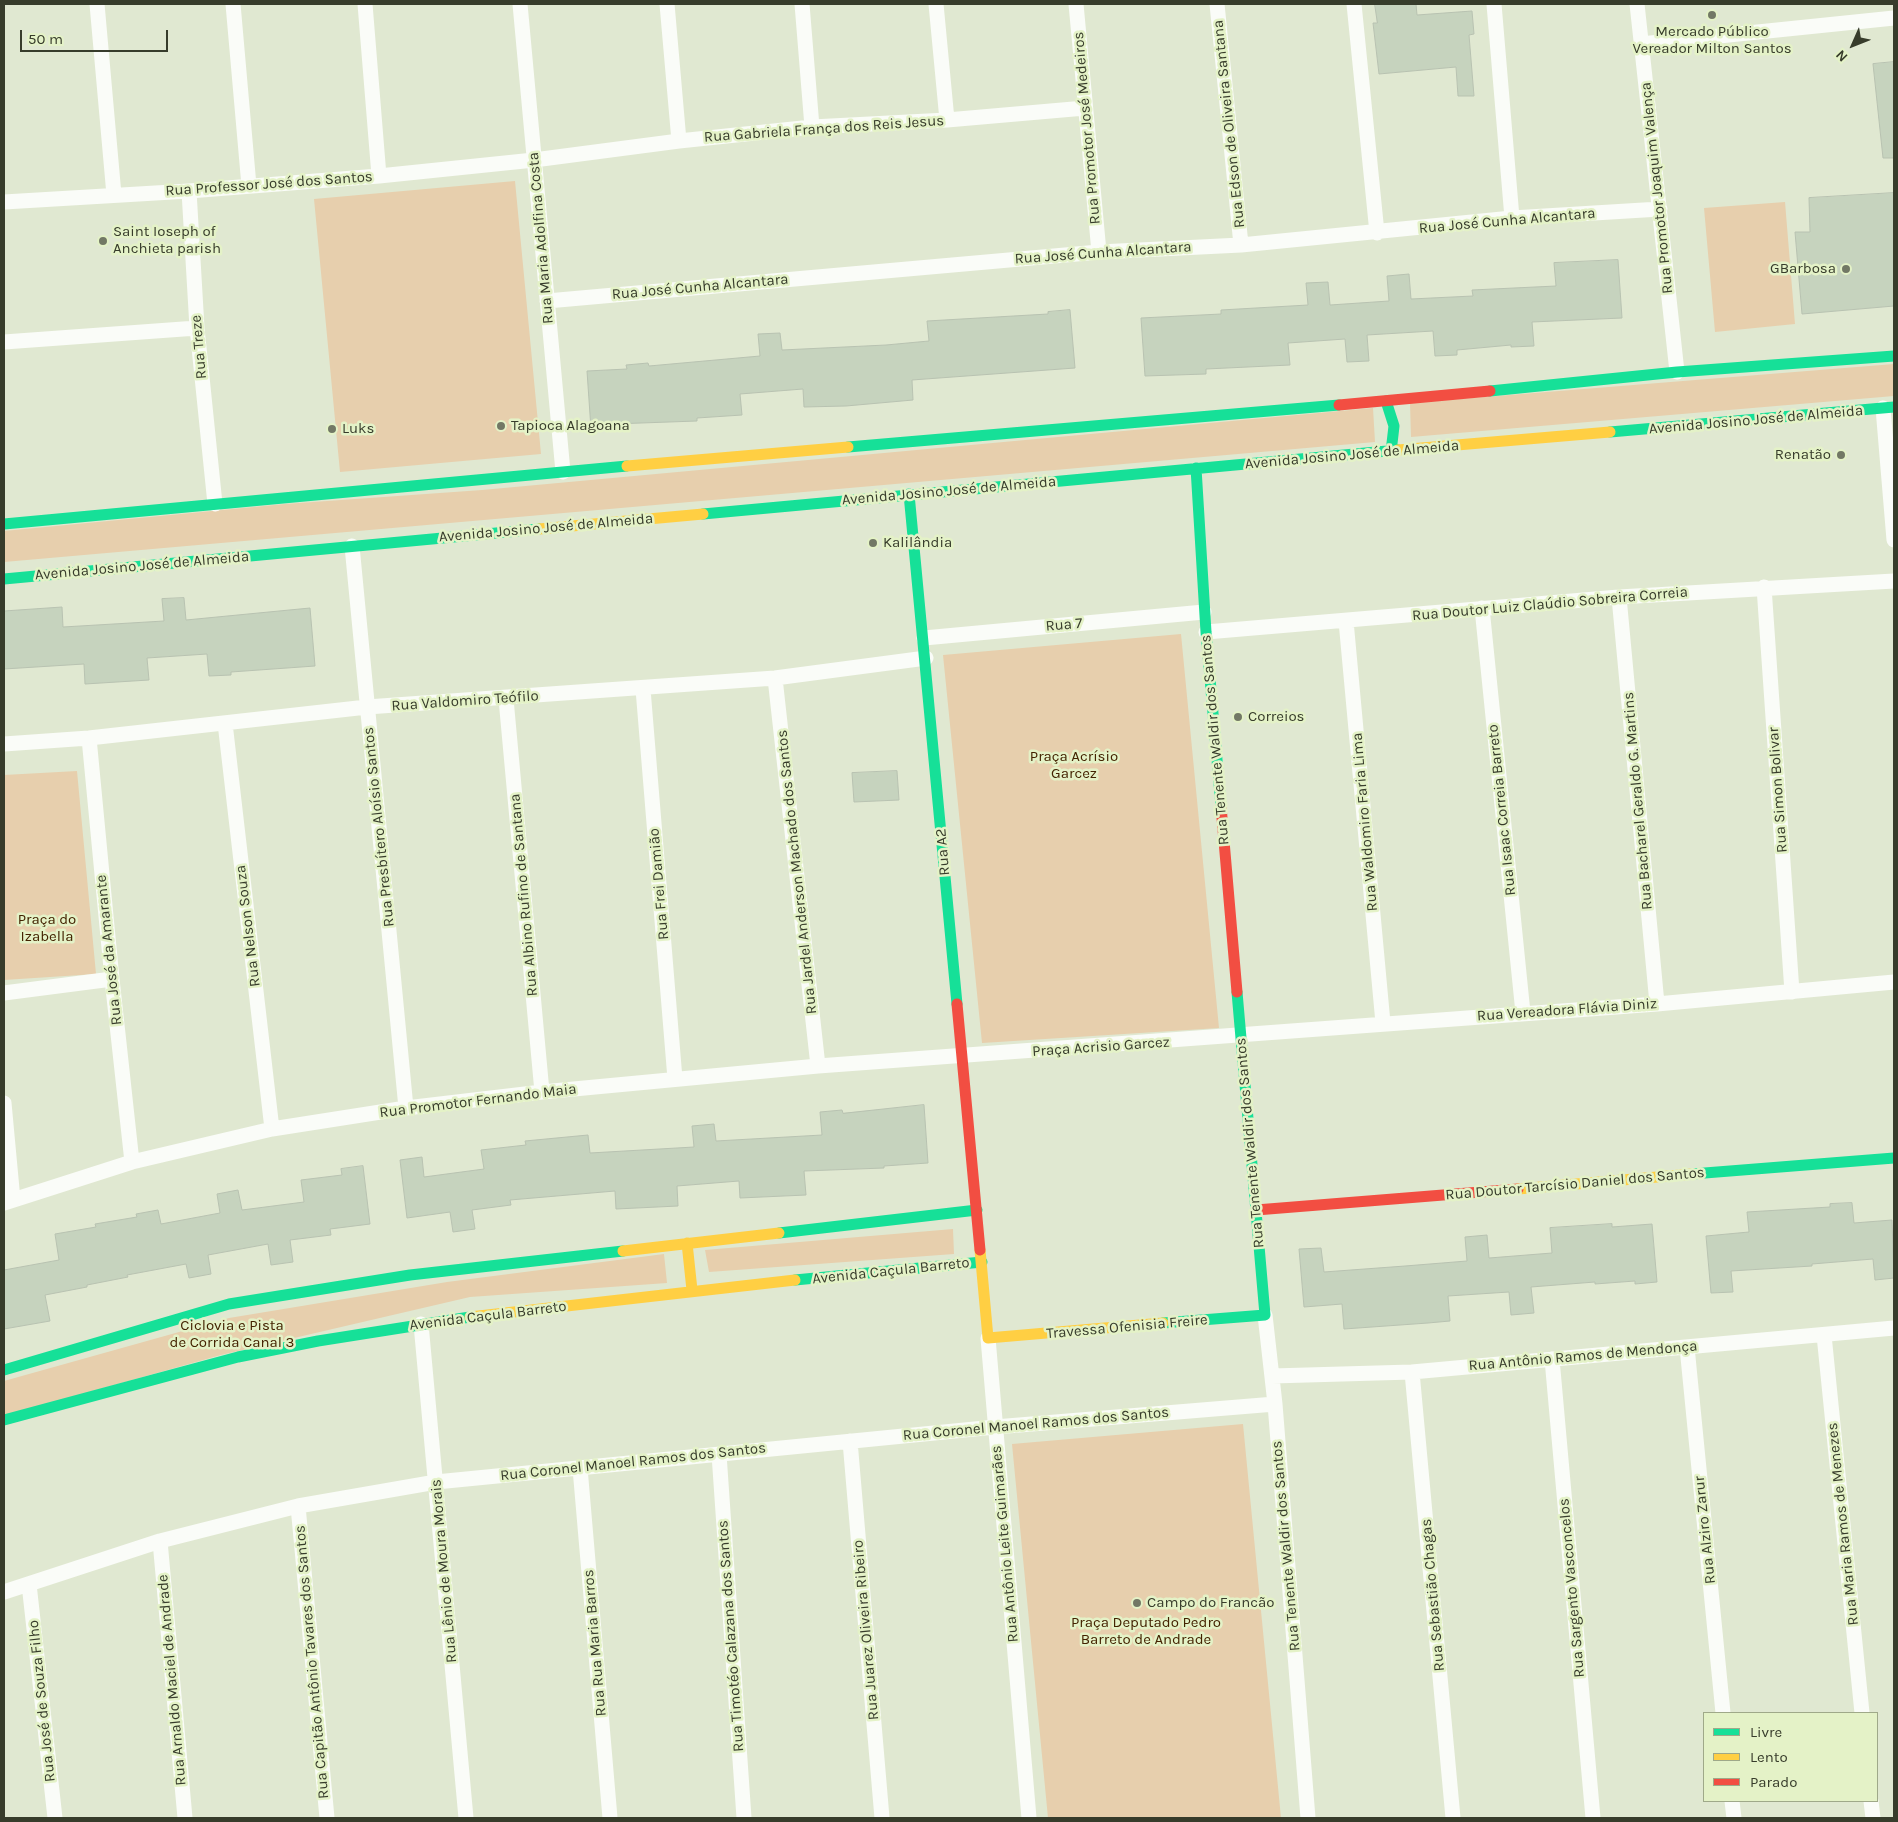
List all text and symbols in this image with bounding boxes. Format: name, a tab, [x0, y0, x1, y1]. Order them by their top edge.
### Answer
marker: Mercado Público Vereador Milton Santos	[1706, 9, 1718, 21]
street label: Rua Edson de Oliveira Santana	[1209, 19, 1249, 229]
scale bar	[22, 20, 170, 52]
north arrow	[1828, 20, 1878, 70]
place label: Mercado Público Vereador Milton Santos	[1632, 23, 1792, 58]
text: 50 m	[28, 30, 63, 48]
street label: Rua Promotor José Medeiros	[1070, 31, 1104, 225]
text: N	[1832, 46, 1851, 65]
street label: Rua Promotor Joaquim Valença	[1637, 81, 1677, 295]
street label: Rua Gabriela França dos Reis Jesus	[703, 112, 945, 146]
street label: Rua Maria Adolfina Costa	[525, 151, 557, 325]
street label: Rua Professor José dos Santos	[165, 168, 373, 200]
street label: Rua José Cunha Alcantara	[1418, 204, 1596, 238]
place label: Saint Ioseph of Anchieta parish	[113, 223, 221, 258]
marker: Saint Ioseph of Anchieta parish	[97, 235, 109, 247]
street label: Rua José Cunha Alcantara	[1014, 238, 1192, 268]
place label: GBarbosa	[1770, 260, 1836, 278]
marker: GBarbosa	[1840, 263, 1852, 275]
street label: Rua José Cunha Alcantara	[611, 270, 789, 304]
street label: Rua Treze	[187, 314, 211, 380]
street label: Avenida Josino José de Almeida	[1648, 402, 1864, 438]
place label: Tapioca Alagoana	[511, 417, 630, 435]
place label: Luks	[342, 420, 374, 438]
marker: Tapioca Alagoana	[495, 420, 507, 432]
marker: Luks	[326, 423, 338, 435]
street label: Avenida Josino José de Almeida	[1244, 437, 1460, 473]
place label: Renatão	[1775, 446, 1831, 464]
marker: Renatão	[1835, 449, 1847, 461]
street label: Avenida Josino José de Almeida	[841, 473, 1057, 509]
street label: Avenida Josino José de Almeida	[438, 510, 654, 546]
place label: Kalilândia	[883, 534, 952, 552]
marker: Kalilândia	[867, 537, 879, 549]
street label: Avenida Josino José de Almeida	[34, 548, 250, 584]
street label: Rua Doutor Luiz Claúdio Sobreira Correia	[1411, 583, 1689, 625]
street label: Rua 7	[1045, 614, 1083, 636]
street label: Rua Tenente Waldir dos Santos	[1197, 634, 1233, 846]
street label: Rua Valdomiro Teófilo	[391, 687, 539, 715]
street label: Rua Bacharel Geraldo G. Martins	[1619, 691, 1657, 911]
place label: Correios	[1248, 708, 1304, 726]
marker: Correios	[1232, 711, 1244, 723]
street label: Rua Isaac Correia Barreto	[1484, 723, 1520, 897]
street label: Rua Presbítero Aloísio Santos	[360, 726, 398, 928]
street label: Rua Simon Bolivar	[1765, 727, 1791, 853]
street label: Rua Jardel Anderson Machado dos Santos	[773, 729, 821, 1015]
street label: Rua Waldomiro Faria Lima	[1348, 732, 1382, 912]
park label: Praça Acrísio Garcez	[1030, 748, 1118, 783]
street label: Rua Albino Rufino de Santana	[506, 793, 542, 997]
street label: Rua Frei Damião	[645, 827, 673, 941]
street label: Rua A2	[932, 828, 954, 876]
street label: Rua Nelson Souza	[232, 864, 264, 988]
street label: Rua José da Amarante	[92, 874, 126, 1026]
park label: Praça do Izabella	[18, 911, 76, 946]
street label: Rua Vereadora Flávia Diniz	[1476, 995, 1658, 1025]
street label: Praça Acrisio Garcez	[1032, 1033, 1170, 1061]
street label: Rua Tenente Waldir dos Santos	[1232, 1037, 1268, 1249]
street label: Rua Promotor Fernando Maia	[378, 1080, 578, 1122]
street label: Rua Doutor Tarcísio Daniel dos Santos	[1445, 1164, 1705, 1204]
street label: Avenida Caçula Barreto	[811, 1254, 971, 1288]
street label: Avenida Caçula Barreto	[408, 1297, 568, 1335]
street label: Travessa Ofenisia Freire	[1046, 1311, 1208, 1343]
park label: Ciclovia e Pista de Corrida Canal 3	[170, 1317, 294, 1352]
street label: Rua Antônio Ramos de Mendonça	[1468, 1337, 1698, 1375]
street label: Rua Coronel Manoel Ramos dos Santos	[902, 1403, 1170, 1445]
street label: Rua Maria Ramos de Menezes	[1823, 1422, 1863, 1626]
street label: Rua Coronel Manoel Ramos dos Santos	[499, 1439, 767, 1485]
street label: Rua Tenente Waldir dos Santos	[1268, 1440, 1304, 1652]
street label: Rua Antônio Leite Guimarães	[987, 1445, 1023, 1643]
street label: Rua Alziro Zarur	[1690, 1475, 1720, 1585]
street label: Rua Lênio de Moura Morais	[427, 1478, 461, 1664]
street label: Rua Sargento Vasconcelos	[1555, 1498, 1589, 1678]
street label: Rua Sebastião Chagas	[1417, 1518, 1449, 1672]
street label: Rua Timotéo Calazana dos Santos	[714, 1520, 748, 1752]
street label: Rua Capitão Antônio Tavares dos Santos	[291, 1524, 333, 1800]
street label: Rua Juarez Oliveira Ribeiro	[849, 1539, 883, 1721]
street label: Rua Rua Maria Barros	[580, 1569, 610, 1717]
street label: Rua Arnaldo Maciel de Andrade	[154, 1574, 190, 1786]
place label: Campo do Francão	[1147, 1594, 1274, 1612]
marker: Campo do Francão	[1131, 1597, 1143, 1609]
park label: Praça Deputado Pedro Barreto de Andrade	[1071, 1614, 1221, 1649]
street label: Rua José de Souza Filho	[25, 1619, 59, 1783]
legend	[1703, 1712, 1878, 1802]
text: Livre	[1750, 1723, 1782, 1741]
text: Lento	[1750, 1748, 1788, 1766]
text: Parado	[1750, 1773, 1797, 1791]

